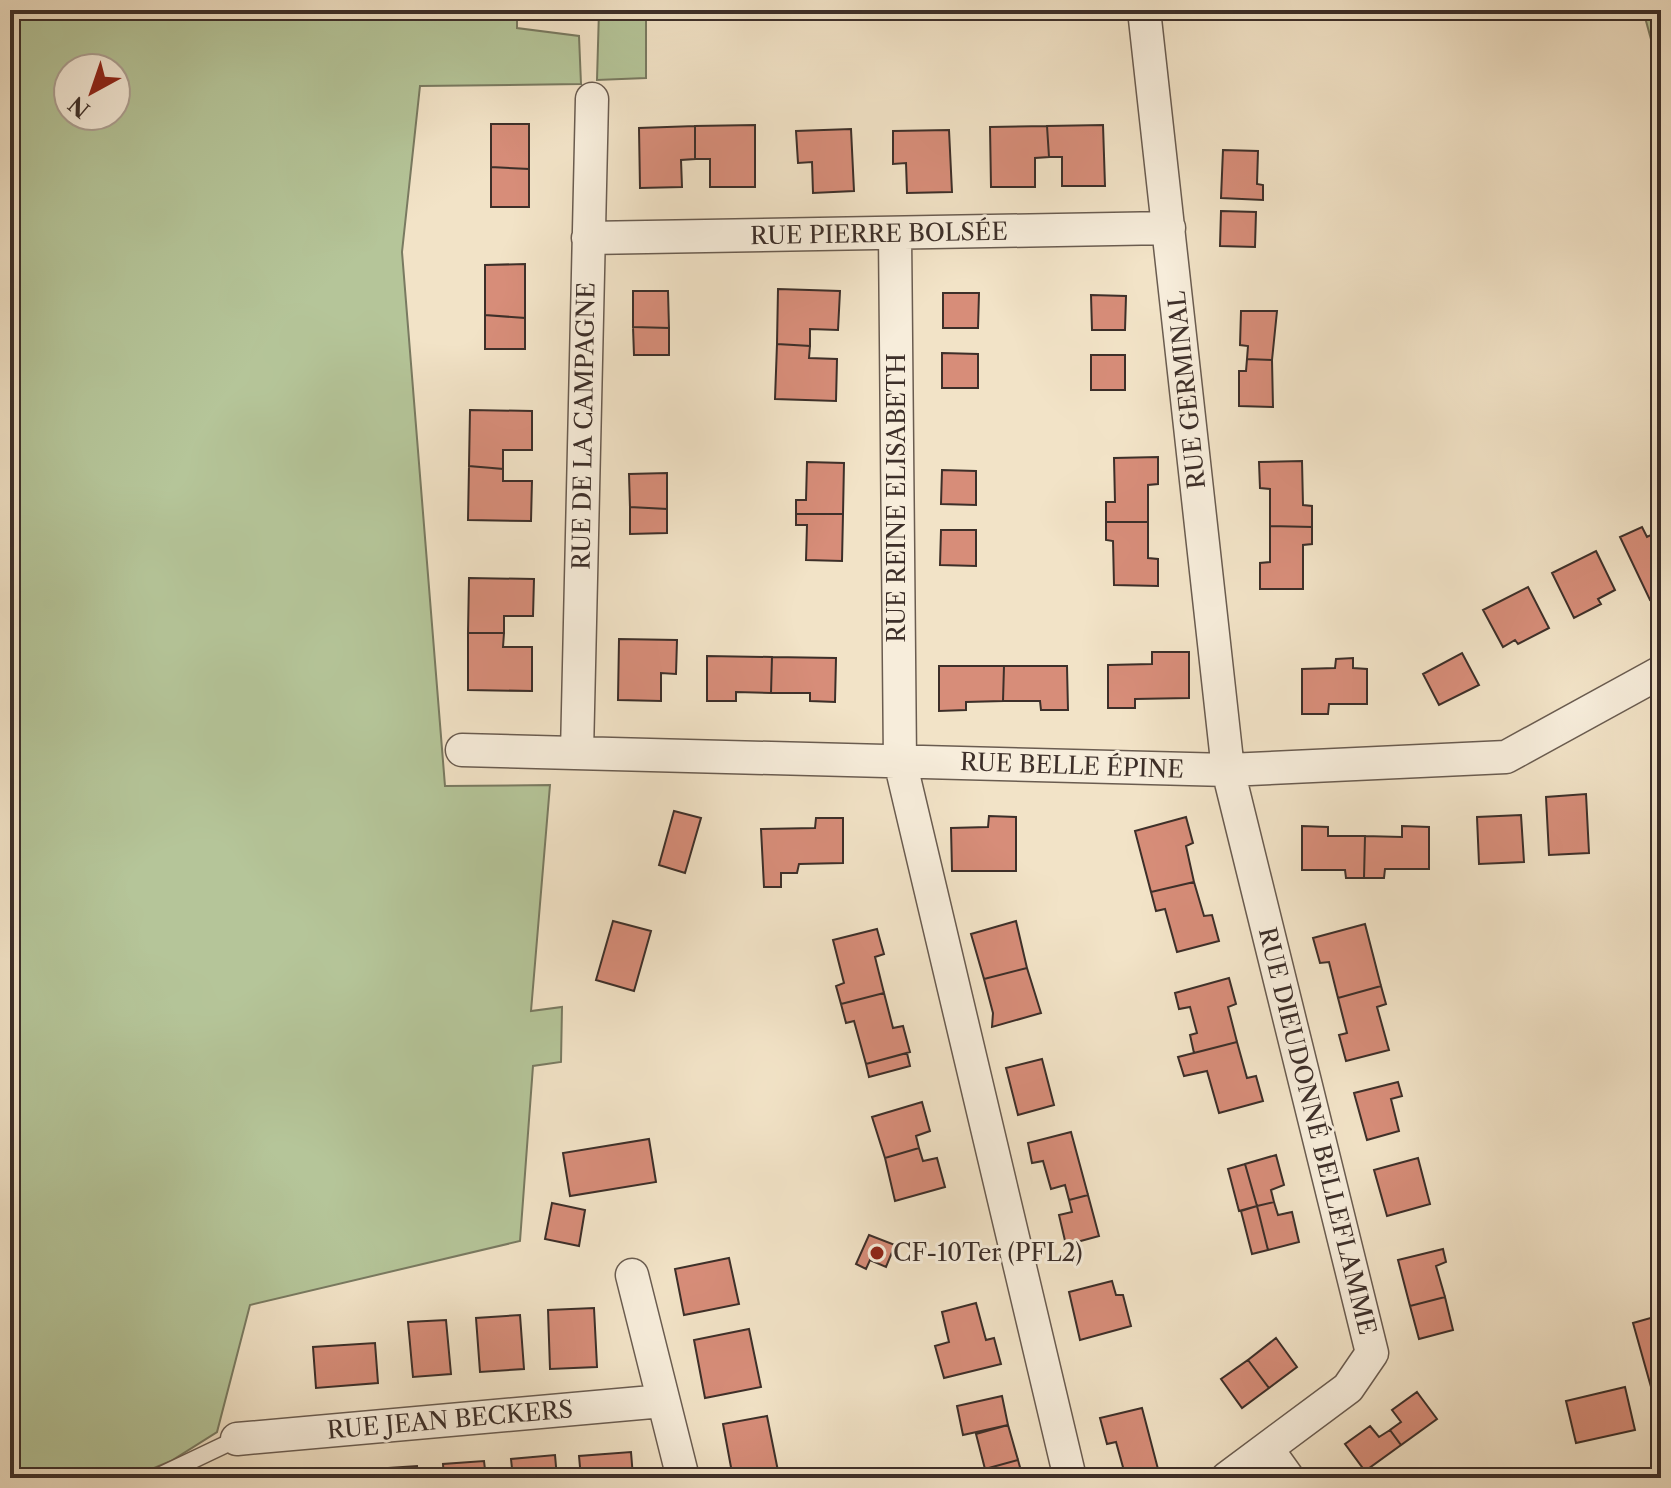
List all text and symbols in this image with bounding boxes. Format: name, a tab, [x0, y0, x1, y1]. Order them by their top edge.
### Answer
north arrow	[52, 52, 132, 132]
text: N	[63, 90, 95, 123]
street label: RUE PIERRE BOLSÉE	[750, 217, 1008, 250]
street label: RUE DE LA CAMPAGNE	[566, 282, 601, 570]
street label: RUE GERMINAL	[1162, 290, 1211, 490]
street label: RUE REINE ELISABETH	[882, 353, 911, 643]
street label: RUE BELLE ÉPINE	[960, 747, 1184, 784]
street label: RUE DIEUDONNÉ BELLEFLAMME	[1253, 924, 1382, 1338]
place label: CF-10Ter (PFL2)	[893, 1238, 1082, 1267]
marker: CF-10Ter (PFL2)	[868, 1244, 886, 1262]
street label: RUE JEAN BECKERS	[326, 1394, 574, 1445]

